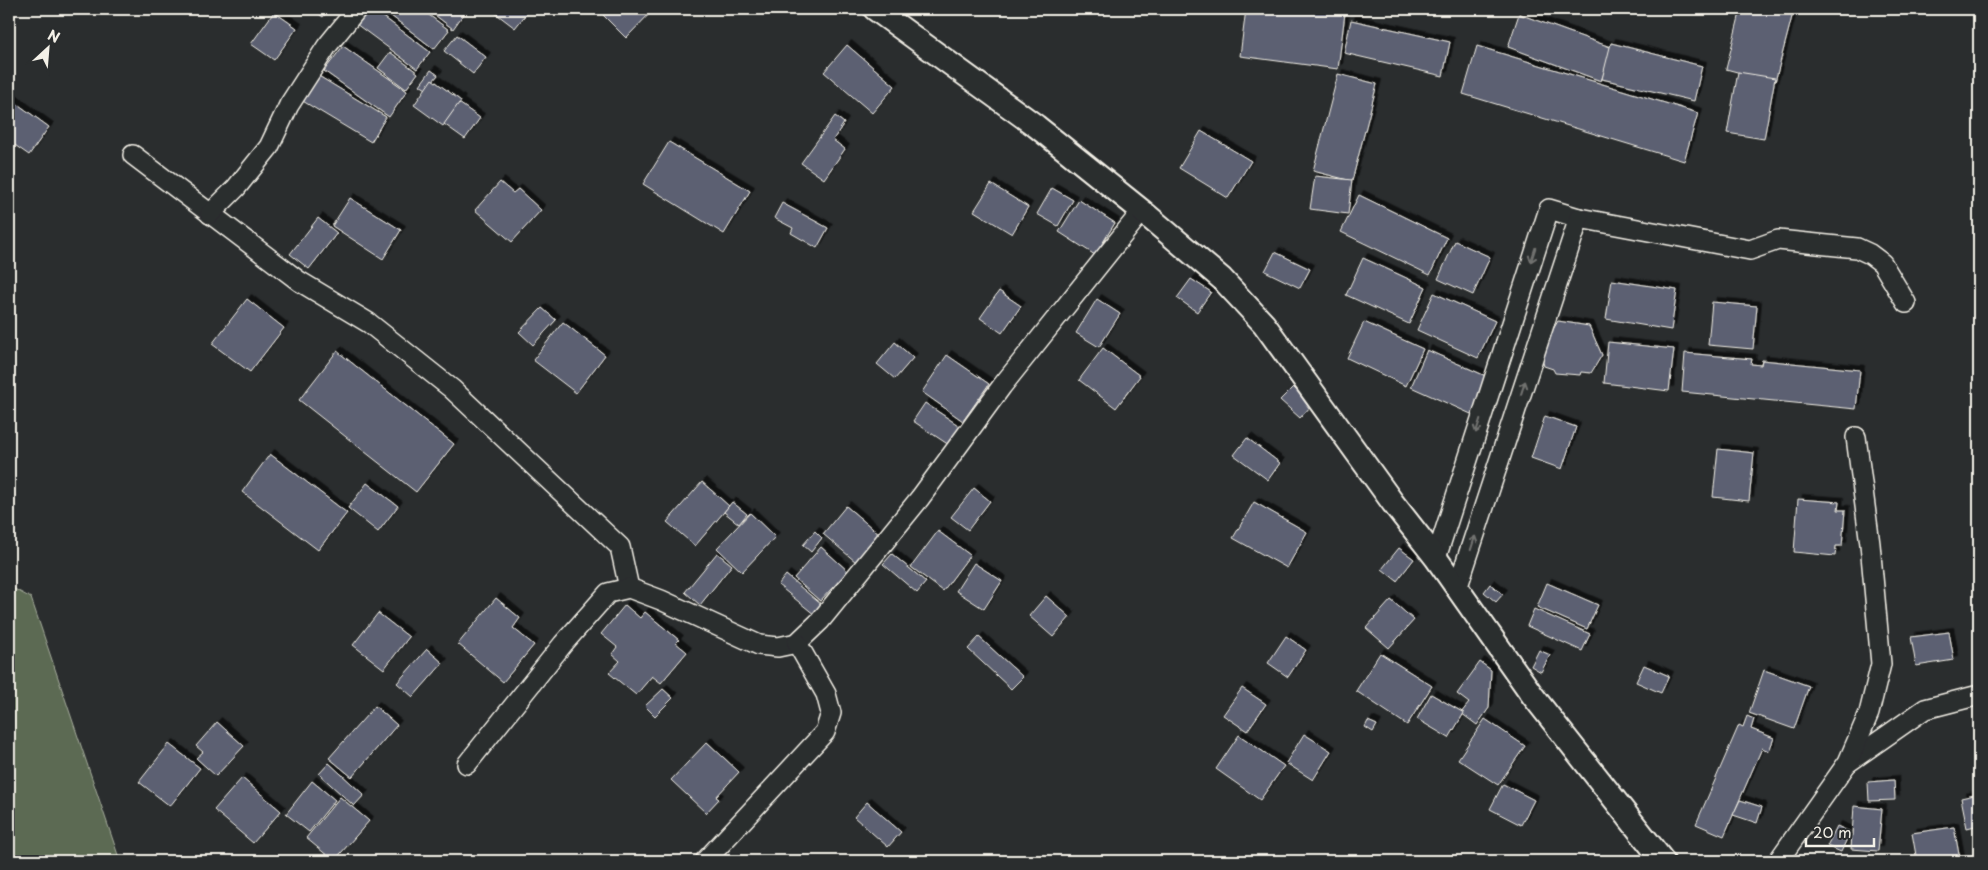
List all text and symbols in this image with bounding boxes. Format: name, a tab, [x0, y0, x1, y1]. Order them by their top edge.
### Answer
north arrow	[22, 22, 72, 72]
text: N	[44, 24, 64, 48]
one-way arrow	[1528, 246, 1537, 262]
one-way arrow	[1519, 381, 1528, 397]
one-way arrow	[1473, 418, 1482, 433]
one-way arrow	[1468, 535, 1478, 551]
scale bar	[1806, 815, 1873, 847]
text: 20 m	[1813, 820, 1852, 843]

